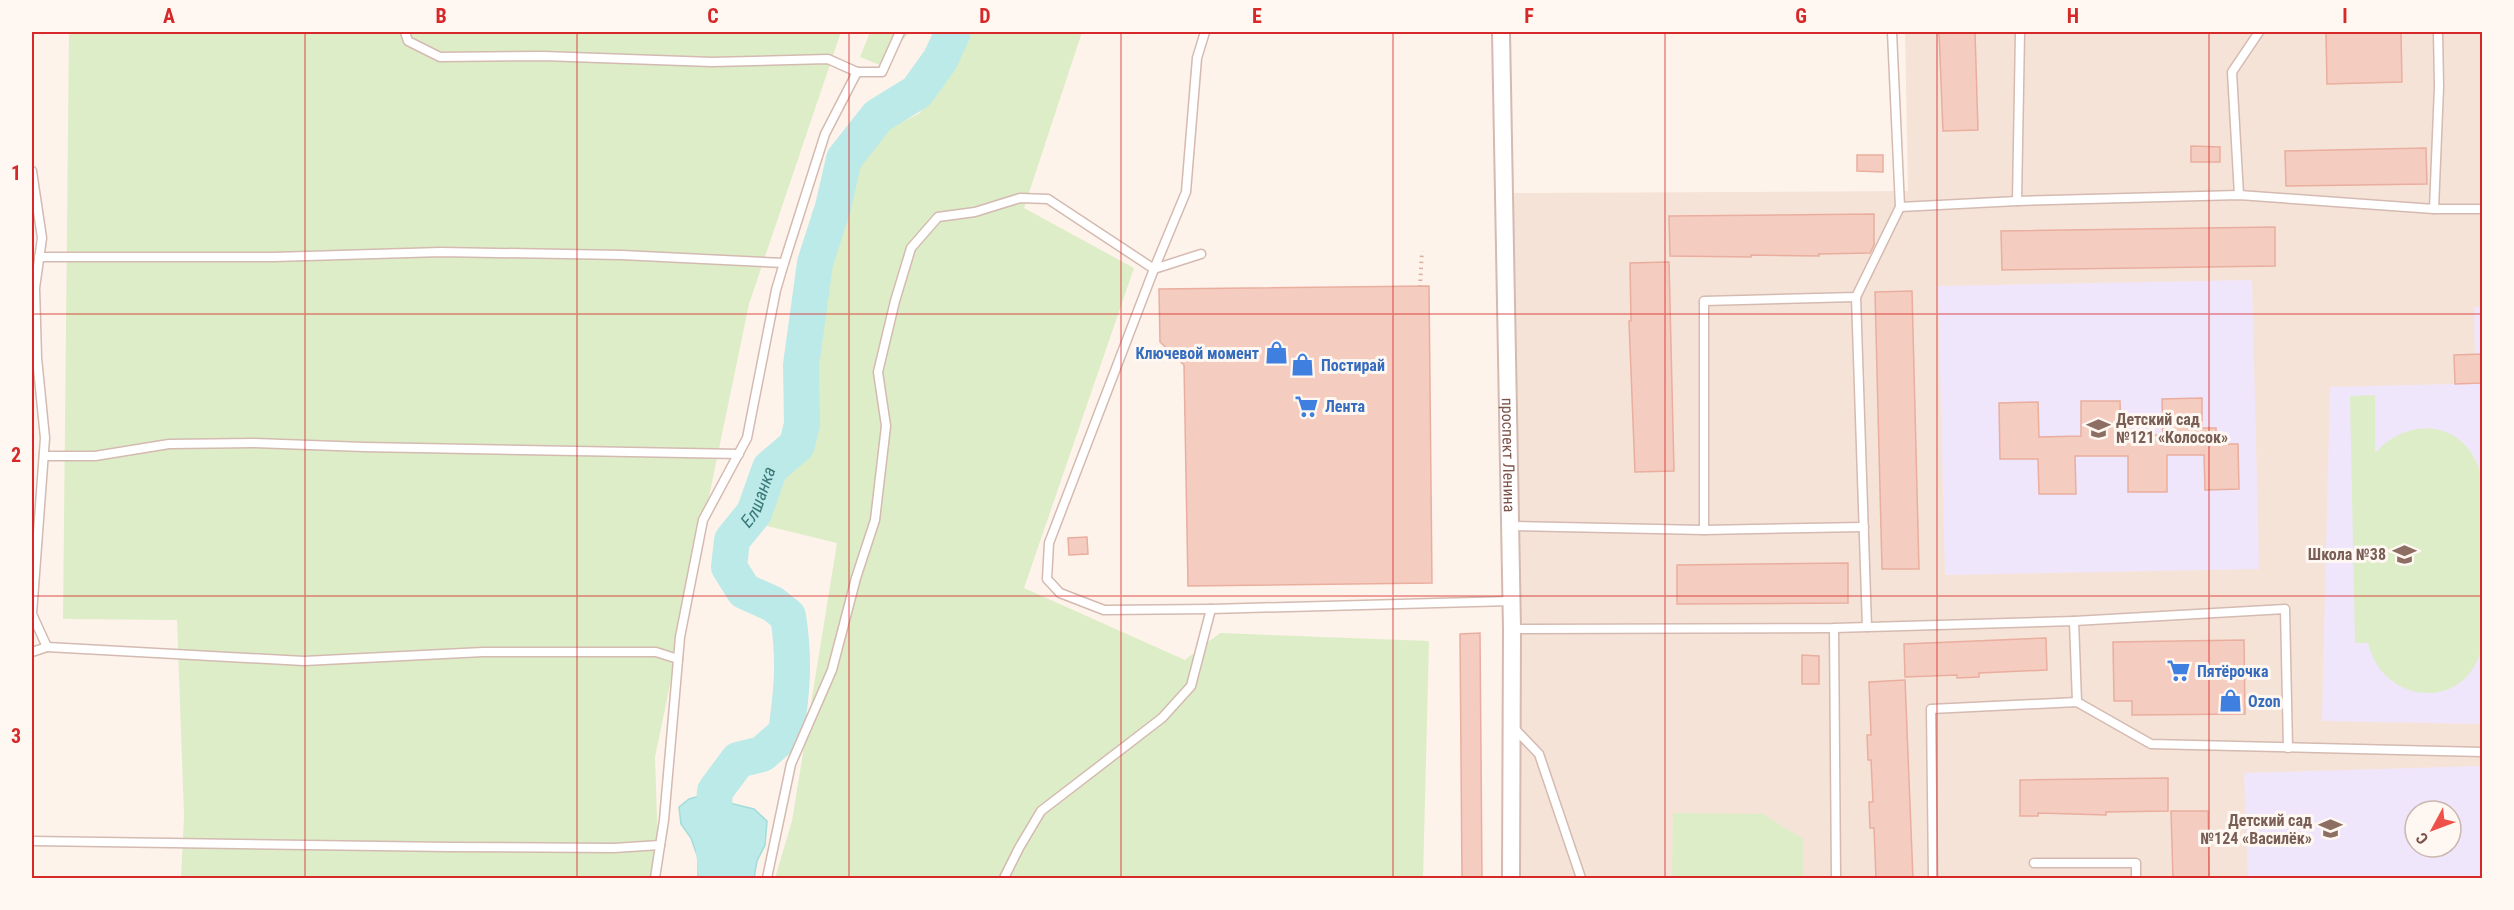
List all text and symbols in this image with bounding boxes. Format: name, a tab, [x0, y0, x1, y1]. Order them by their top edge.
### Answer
text: A	[163, 4, 175, 28]
text: B	[435, 4, 447, 28]
text: C	[707, 4, 719, 28]
text: D	[979, 4, 991, 28]
text: E	[1252, 4, 1262, 28]
text: F	[1524, 4, 1534, 28]
text: G	[1795, 4, 1807, 28]
text: H	[2067, 4, 2079, 28]
text: I	[2342, 4, 2348, 28]
text: 1	[11, 161, 21, 185]
shop icon: Ключевой момент	[1264, 340, 1290, 366]
place label: Ключевой момент	[1136, 344, 1259, 363]
shop icon: Постирай	[1290, 352, 1316, 378]
place label: Постирай	[1321, 356, 1385, 375]
supermarket icon: Лента	[1294, 393, 1320, 419]
place label: Лента	[1325, 397, 1366, 416]
street label: проспект Ленина	[1498, 397, 1519, 512]
place label: Детский сад №121 «Колосок»	[2116, 410, 2228, 447]
school or university icon: Детский сад №121 «Колосок»	[2085, 415, 2111, 441]
text: 2	[11, 443, 21, 467]
water label: Елшанка	[736, 464, 780, 531]
school or university icon: Школа №38	[2391, 541, 2417, 567]
place label: Школа №38	[2308, 545, 2386, 564]
supermarket icon: Пятёрочка	[2166, 658, 2192, 684]
place label: Пятёрочка	[2197, 662, 2269, 681]
shop icon: Ozon	[2217, 688, 2243, 714]
place label: Ozon	[2248, 692, 2281, 711]
text: 3	[11, 724, 21, 748]
north arrow	[2403, 799, 2463, 859]
place label: Детский сад №124 «Василёк»	[2200, 811, 2312, 848]
school or university icon: Детский сад №124 «Василёк»	[2317, 816, 2343, 842]
text: С	[2412, 829, 2432, 848]

